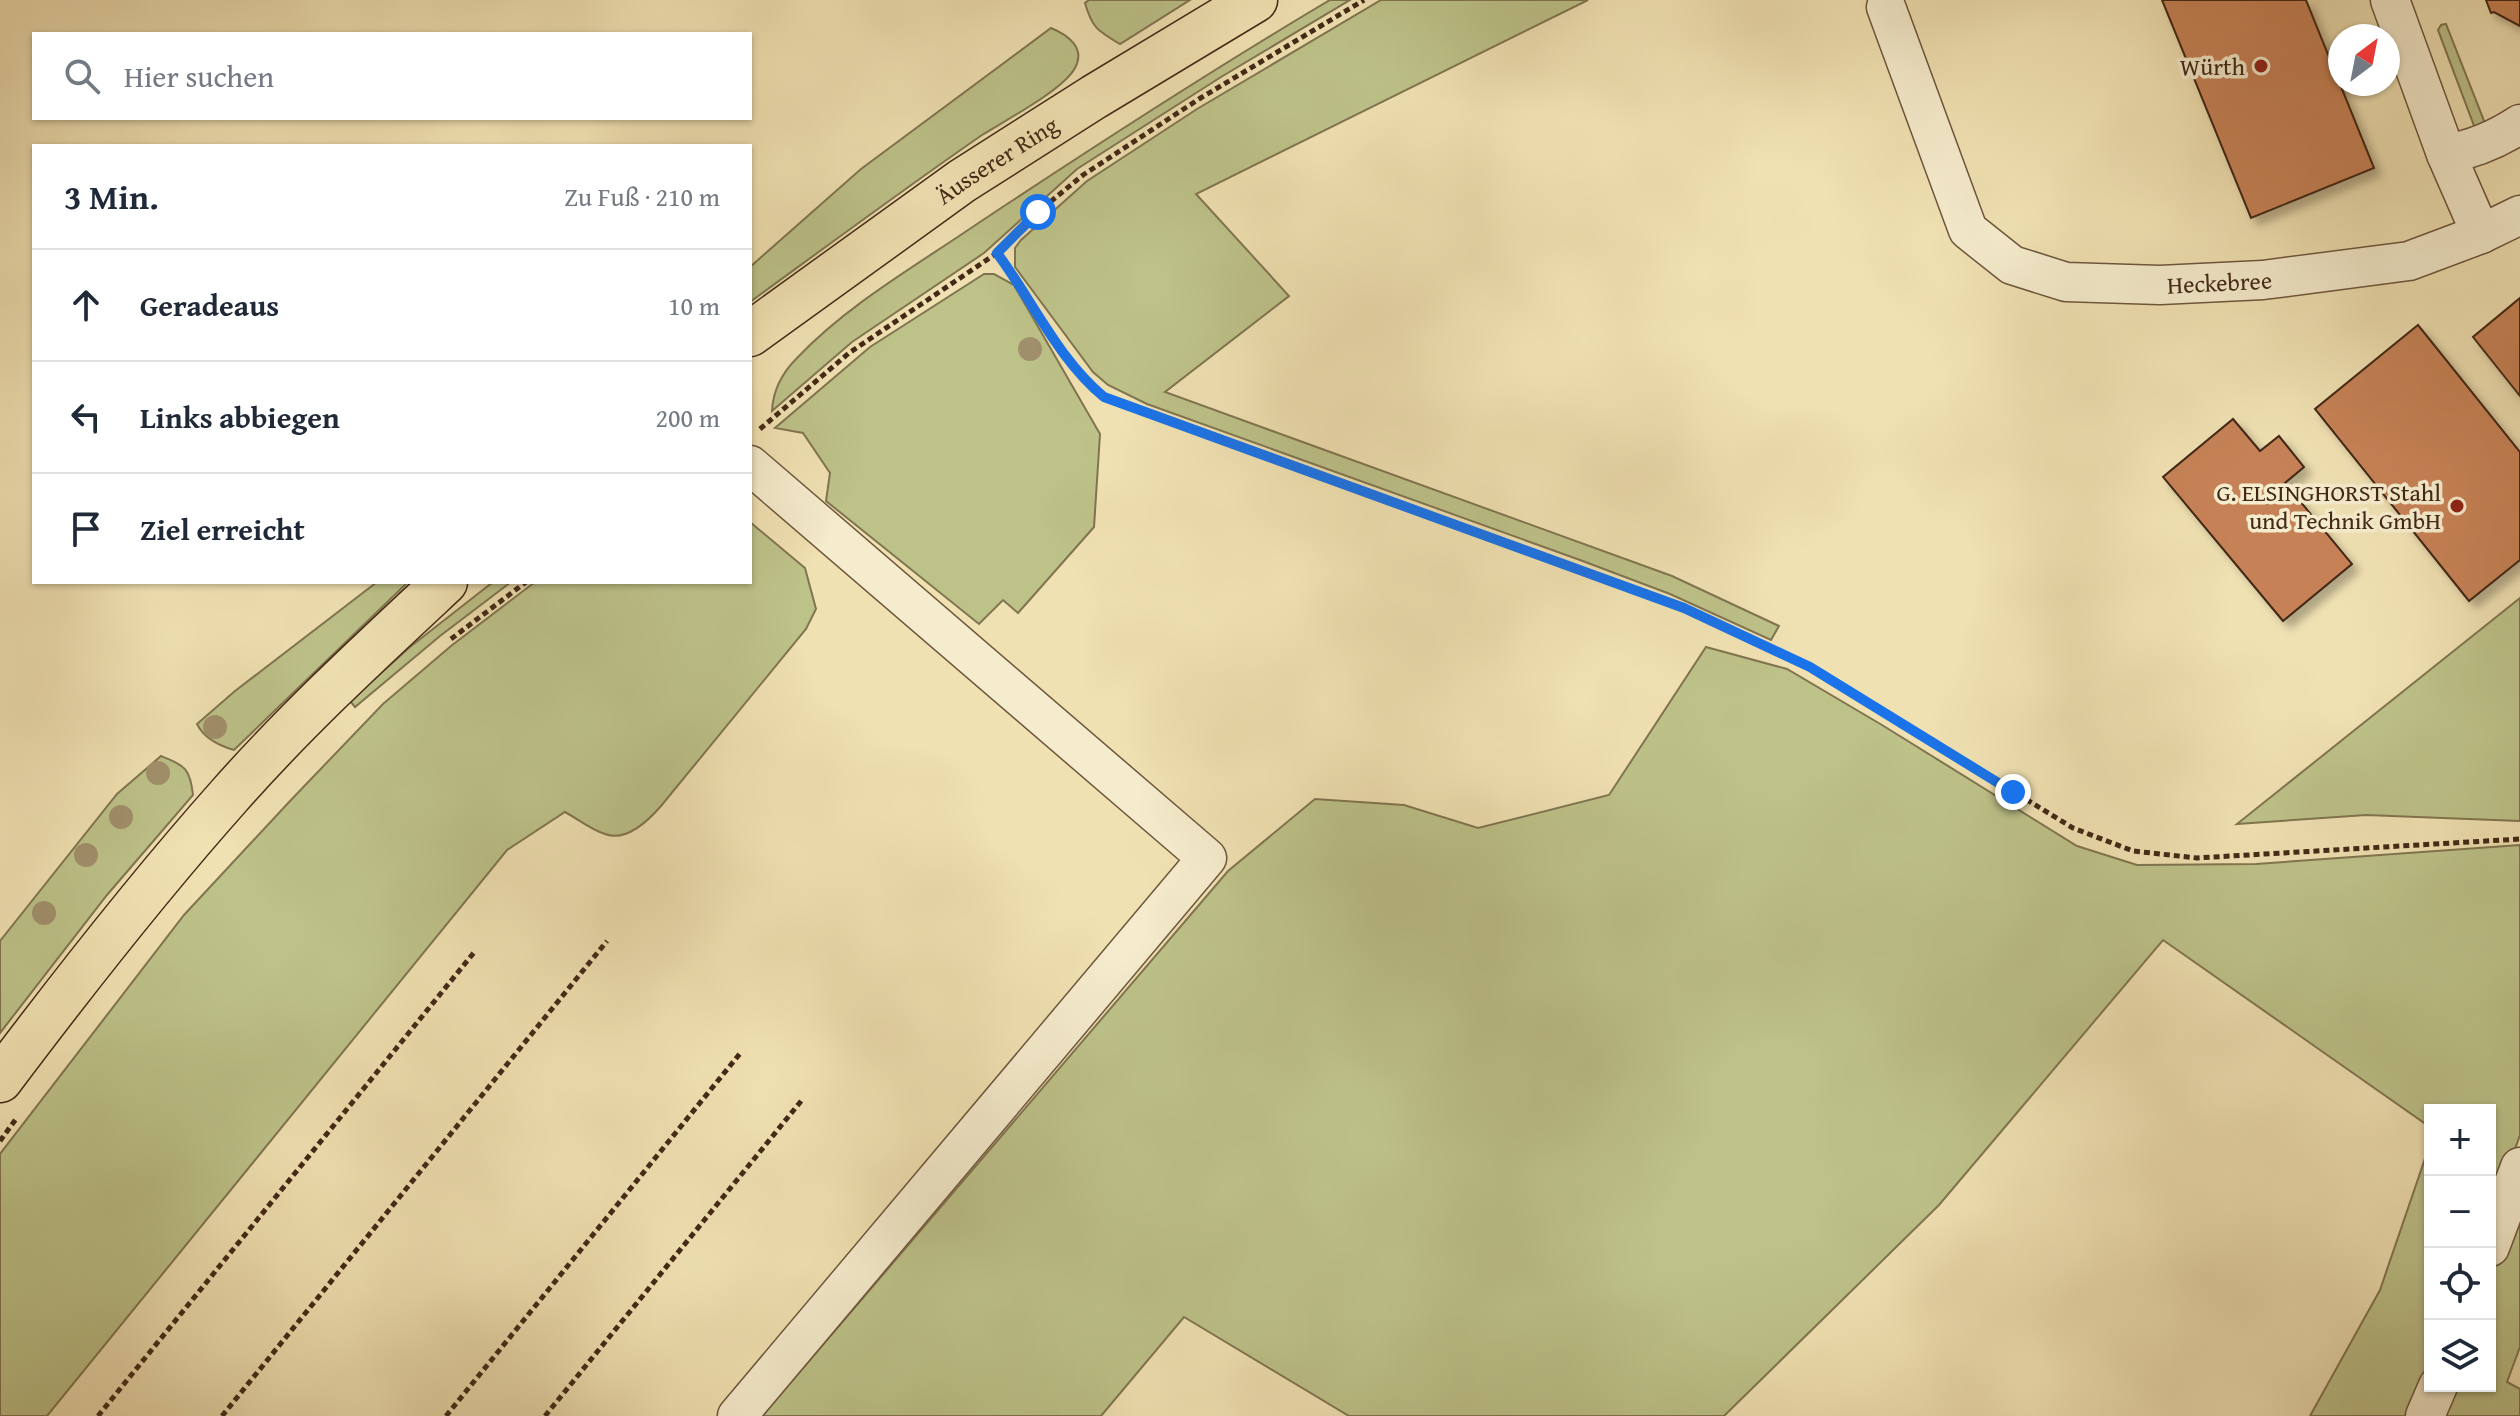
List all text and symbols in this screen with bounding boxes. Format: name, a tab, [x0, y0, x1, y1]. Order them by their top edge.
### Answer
north arrow	[2328, 24, 2400, 96]
search box	[32, 32, 752, 120]
place label: Würth	[2180, 49, 2246, 84]
icon: search	[60, 54, 104, 98]
text: Hier suchen	[124, 54, 274, 98]
marker: Würth	[2252, 57, 2270, 75]
street label: Äusserer Ring	[928, 107, 1065, 212]
text: 3 Min.	[64, 172, 159, 221]
text: Zu Fuß · 210 m	[564, 177, 720, 216]
route start	[1020, 194, 1056, 230]
street label: Heckebree	[2166, 262, 2274, 302]
icon: ahead	[64, 283, 108, 327]
text: Geradeaus	[140, 283, 279, 327]
text: 10 m	[668, 286, 720, 325]
icon: left	[64, 395, 108, 439]
text: Links abbiegen	[140, 395, 340, 439]
text: 200 m	[655, 398, 720, 437]
place label: G. ELSINGHORST Stahl und Technik GmbH	[2216, 475, 2441, 538]
marker: G. ELSINGHORST Stahl und Technik GmbH	[2448, 497, 2466, 515]
icon: arrive	[64, 507, 108, 551]
text: Ziel erreicht	[140, 507, 305, 551]
route end	[1995, 774, 2031, 810]
map controls	[2424, 1104, 2496, 1392]
button: +	[2424, 1104, 2496, 1176]
button: −	[2424, 1176, 2496, 1248]
button: locate	[2424, 1248, 2496, 1320]
button: layers	[2424, 1320, 2496, 1392]

